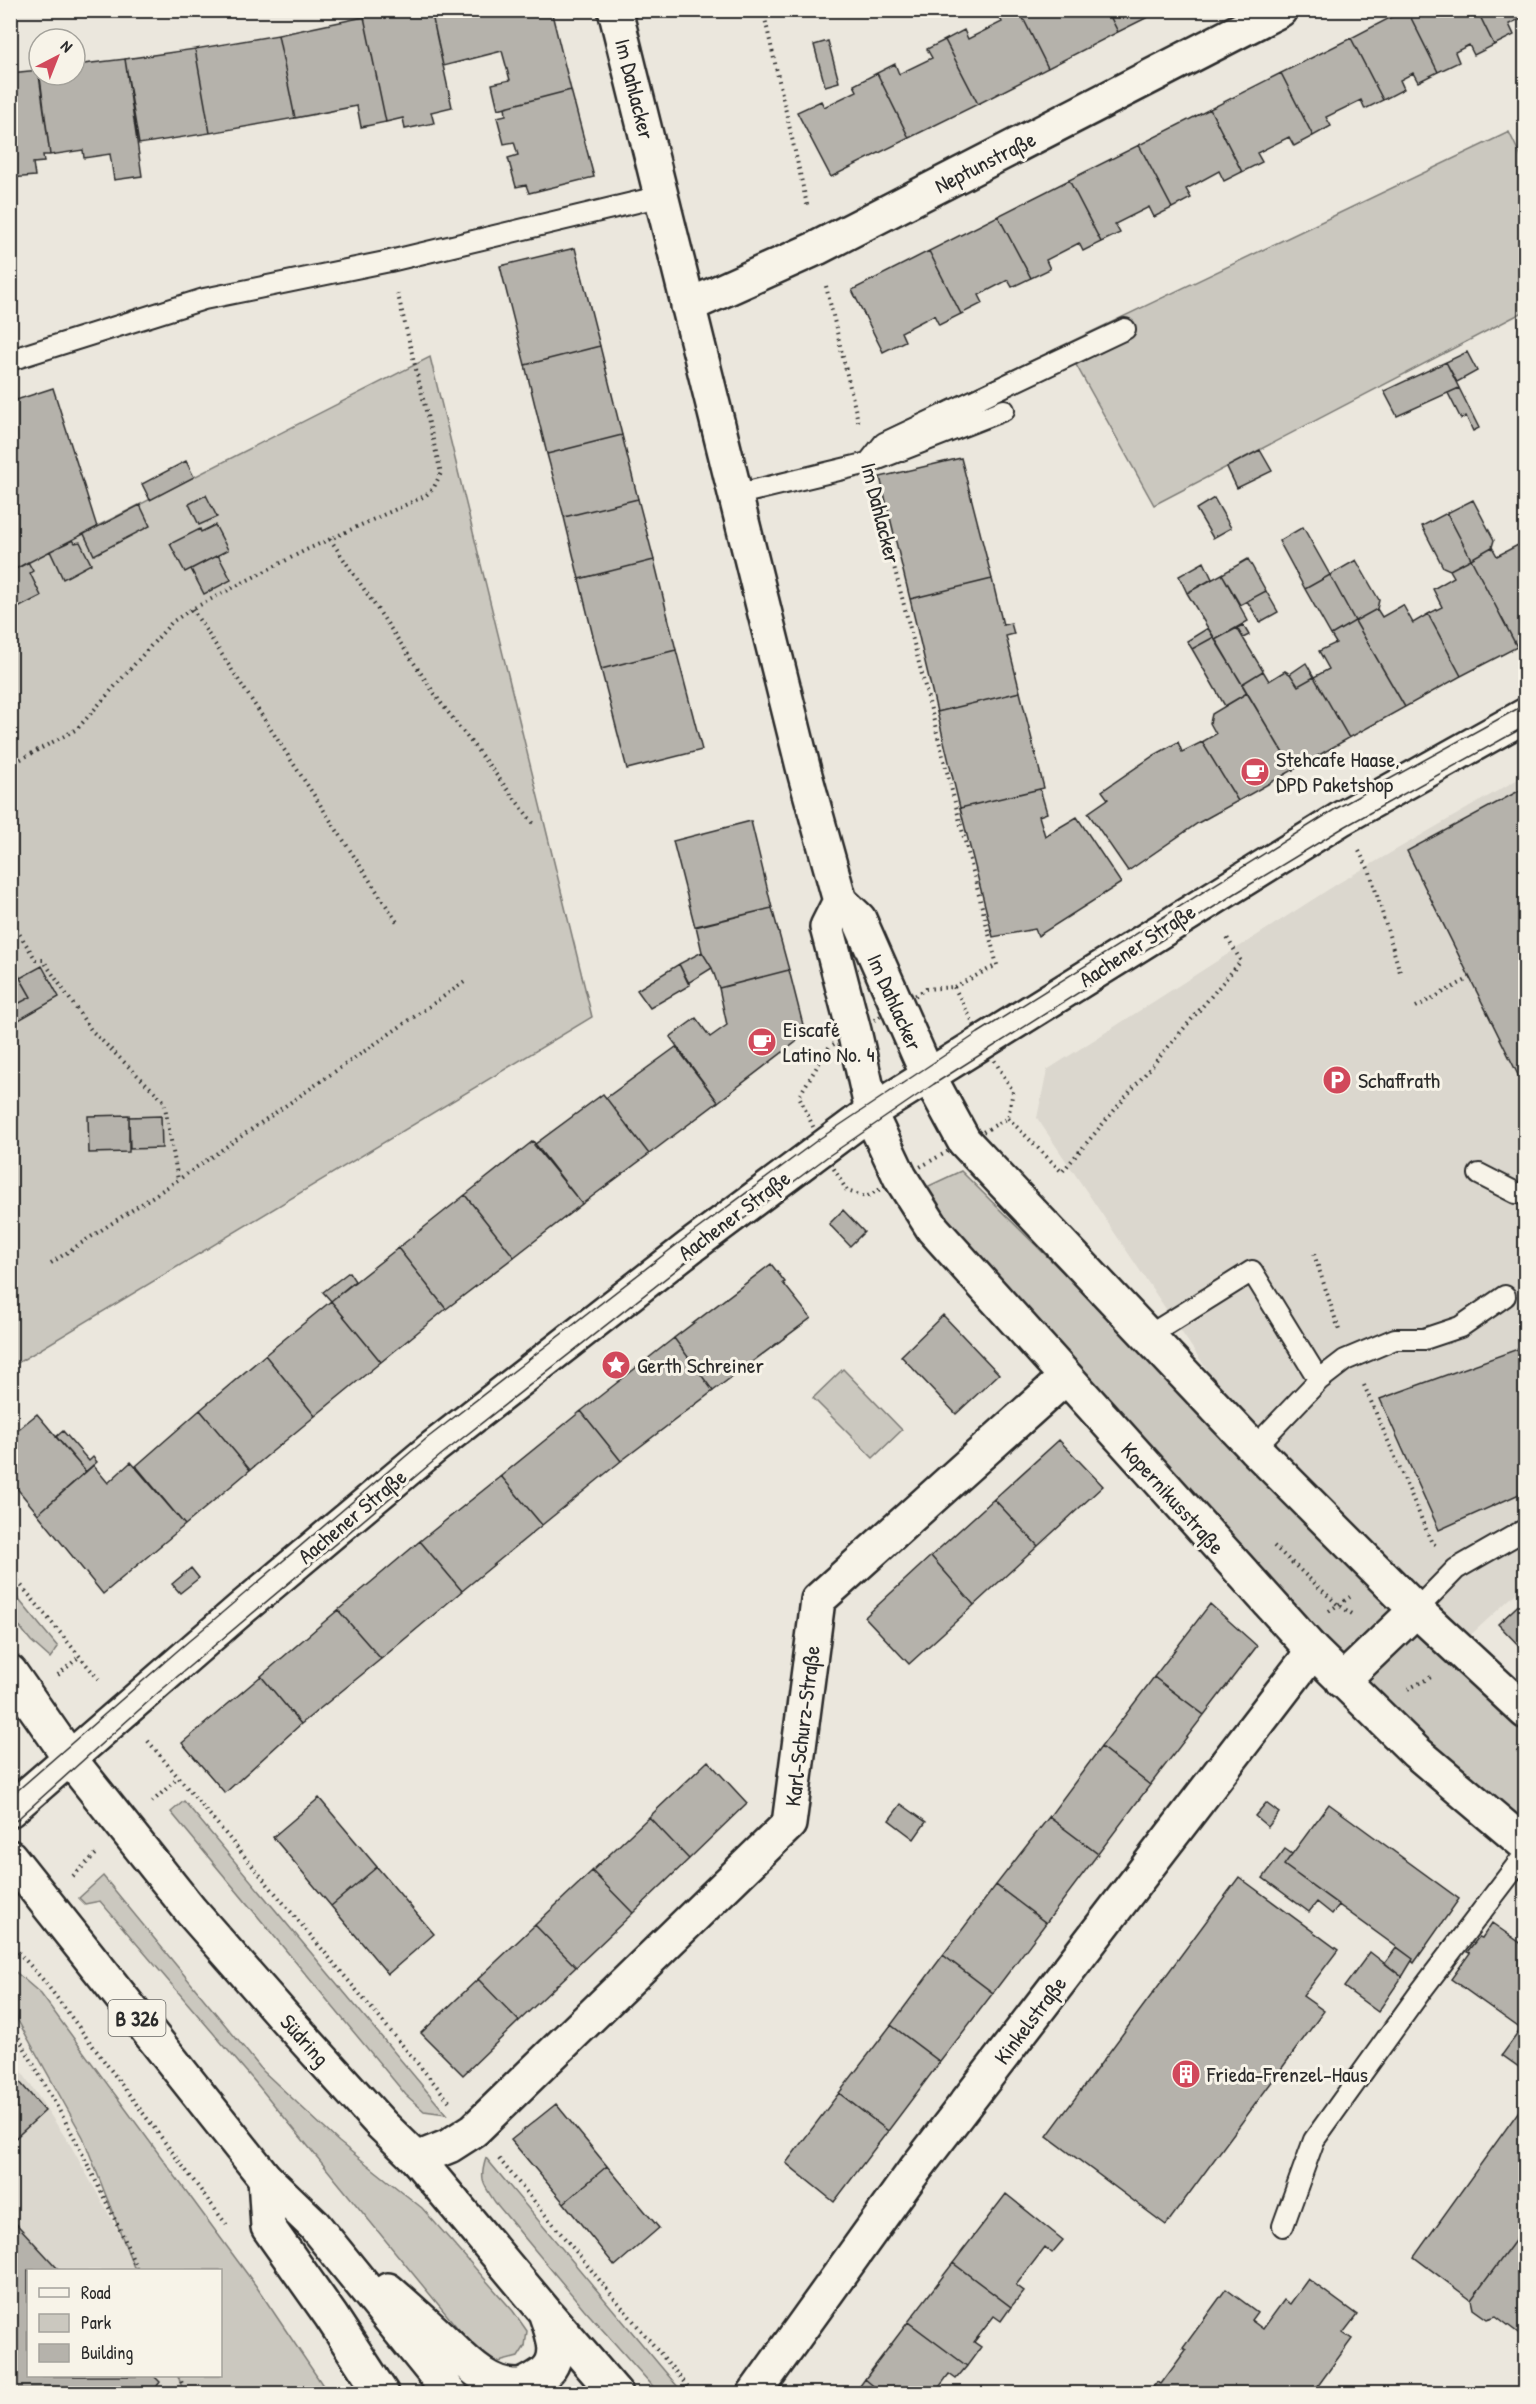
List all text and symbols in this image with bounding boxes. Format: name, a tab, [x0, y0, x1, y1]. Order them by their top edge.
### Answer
north arrow	[27, 27, 87, 87]
text: N	[57, 35, 78, 57]
street label: Im Dahlacker	[608, 35, 662, 143]
street label: Neptunstraße	[929, 124, 1041, 200]
street label: Im Dahlacker	[854, 459, 908, 567]
place label: Stehcafe Haase, DPD Paketshop	[1276, 744, 1400, 799]
cafe icon: Stehcafe Haase, DPD Paketshop	[1239, 756, 1271, 788]
street label: Aachener Straße	[1073, 896, 1201, 994]
street label: Im Dahlacker	[860, 949, 930, 1056]
place label: Eiscafé Latino No. 4	[783, 1014, 875, 1069]
cafe icon: Eiscafé Latino No. 4	[746, 1026, 778, 1058]
parking icon: Schaffrath	[1321, 1064, 1353, 1096]
place label: Schaffrath	[1358, 1065, 1440, 1095]
street label: Aachener Straße	[672, 1163, 796, 1267]
place icon: Gerth Schreiner	[600, 1349, 632, 1381]
place label: Gerth Schreiner	[637, 1350, 764, 1380]
street label: Kopernikusstraße	[1114, 1435, 1232, 1561]
street label: Aachener Straße	[291, 1462, 413, 1570]
street label: Karl-Schurz-Straße	[777, 1644, 827, 1808]
street label: Kinkelstraße	[987, 1969, 1073, 2070]
road number: B 326	[108, 2000, 166, 2036]
street label: Südring	[274, 2007, 336, 2073]
building icon: Frieda-Frenzel-Haus	[1170, 2058, 1202, 2090]
place label: Frieda-Frenzel-Haus	[1206, 2059, 1368, 2089]
legend	[27, 2269, 222, 2377]
text: Road	[81, 2280, 111, 2305]
text: Park	[81, 2310, 112, 2335]
text: Building	[81, 2340, 133, 2365]

